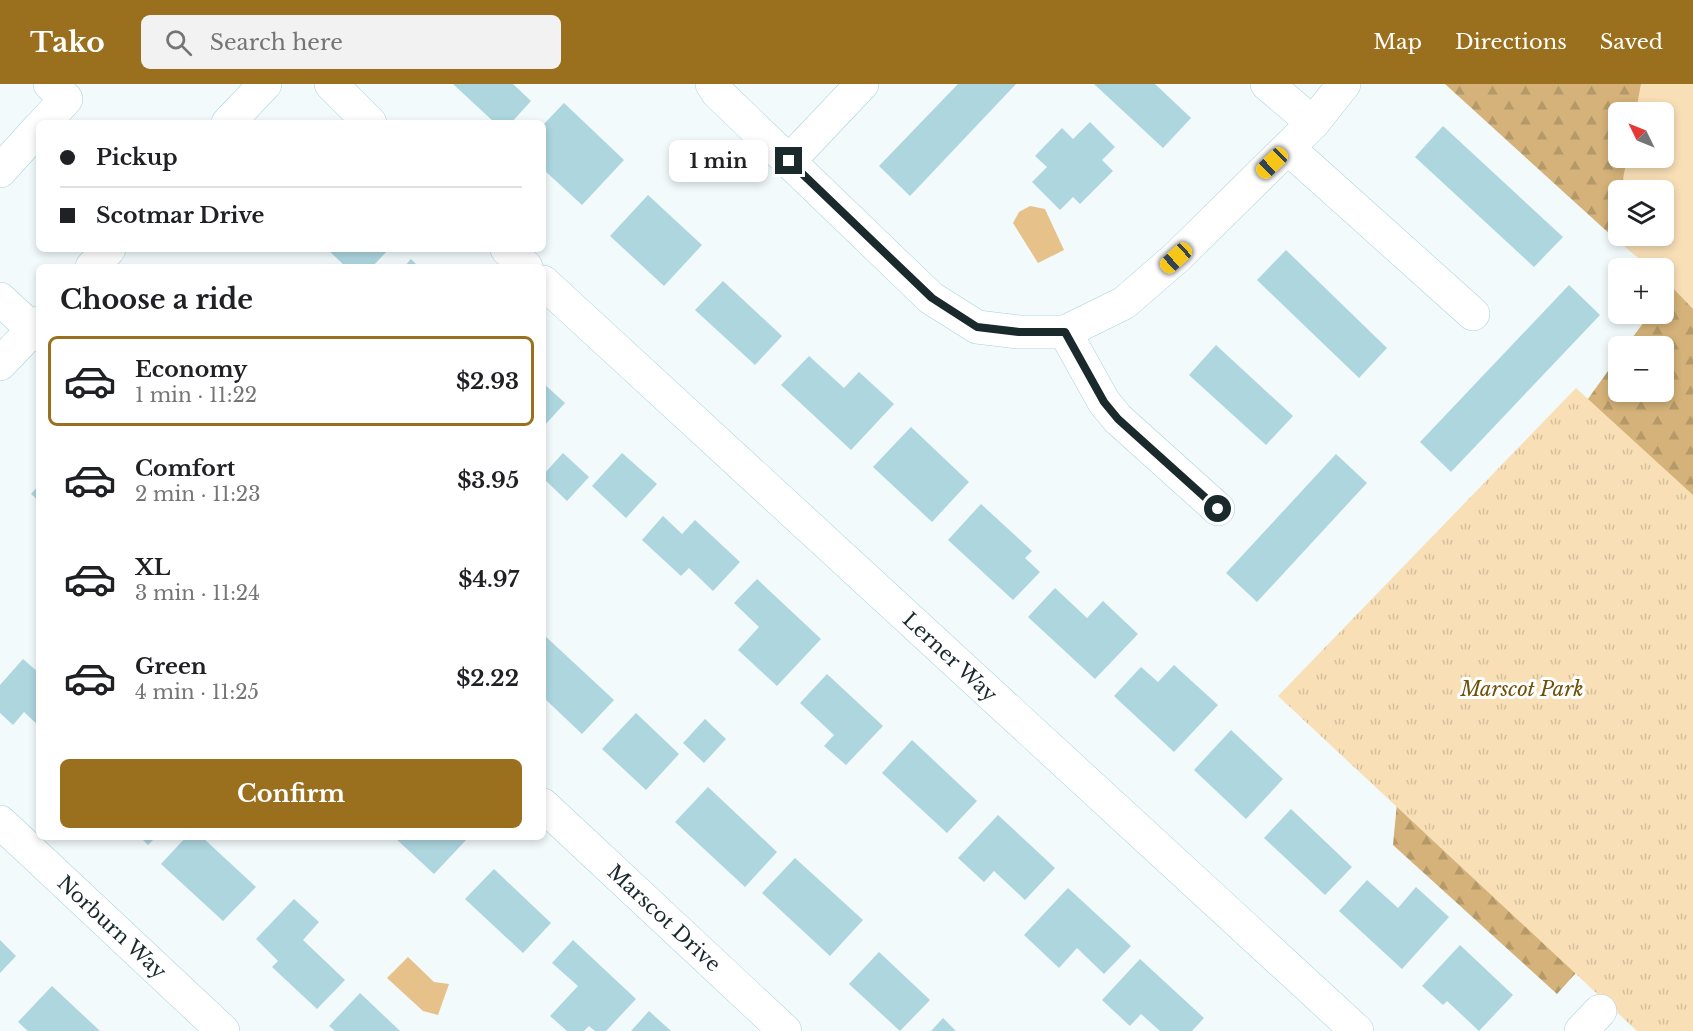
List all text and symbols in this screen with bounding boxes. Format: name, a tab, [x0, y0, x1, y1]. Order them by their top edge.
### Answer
search box	[141, 15, 561, 69]
text: Tako	[30, 25, 105, 60]
icon: search	[162, 26, 195, 59]
text: Search here	[210, 29, 343, 56]
text: Map	[1373, 29, 1422, 55]
text: Directions	[1455, 29, 1567, 55]
text: Saved	[1600, 29, 1663, 55]
north arrow	[1608, 102, 1674, 168]
map controls	[1608, 102, 1674, 402]
callout: 1 min	[669, 140, 768, 182]
text: Pickup	[96, 144, 178, 171]
car	[1253, 144, 1291, 182]
route end	[775, 147, 802, 174]
text: 1 min	[690, 149, 747, 173]
button: layers	[1608, 180, 1674, 246]
text: Scotmar Drive	[96, 202, 264, 229]
car	[1157, 239, 1195, 277]
button: +	[1608, 258, 1674, 324]
text: Choose a ride	[60, 283, 253, 316]
button: −	[1608, 336, 1674, 402]
icon: car	[63, 354, 117, 408]
text: Economy	[135, 356, 247, 383]
text: $2.93	[456, 368, 519, 395]
text: 1 min · 11:22	[135, 383, 257, 407]
icon: car	[63, 453, 117, 507]
text: Comfort	[135, 455, 235, 482]
text: $3.95	[457, 467, 519, 494]
text: 2 min · 11:23	[135, 482, 260, 506]
route start	[1204, 495, 1231, 522]
icon: car	[63, 552, 117, 606]
text: XL	[135, 554, 170, 581]
text: $4.97	[458, 566, 519, 593]
text: 3 min · 11:24	[135, 581, 260, 605]
street label: Lerner Way	[898, 607, 1002, 707]
icon: car	[63, 651, 117, 705]
text: Green	[135, 653, 207, 680]
text: $2.22	[456, 665, 519, 692]
park label: Marscot Park	[1459, 677, 1584, 701]
text: 4 min · 11:25	[135, 680, 259, 704]
button: Confirm	[60, 759, 522, 828]
street label: Marscot Drive	[603, 860, 725, 976]
street label: Norburn Way	[53, 870, 172, 984]

